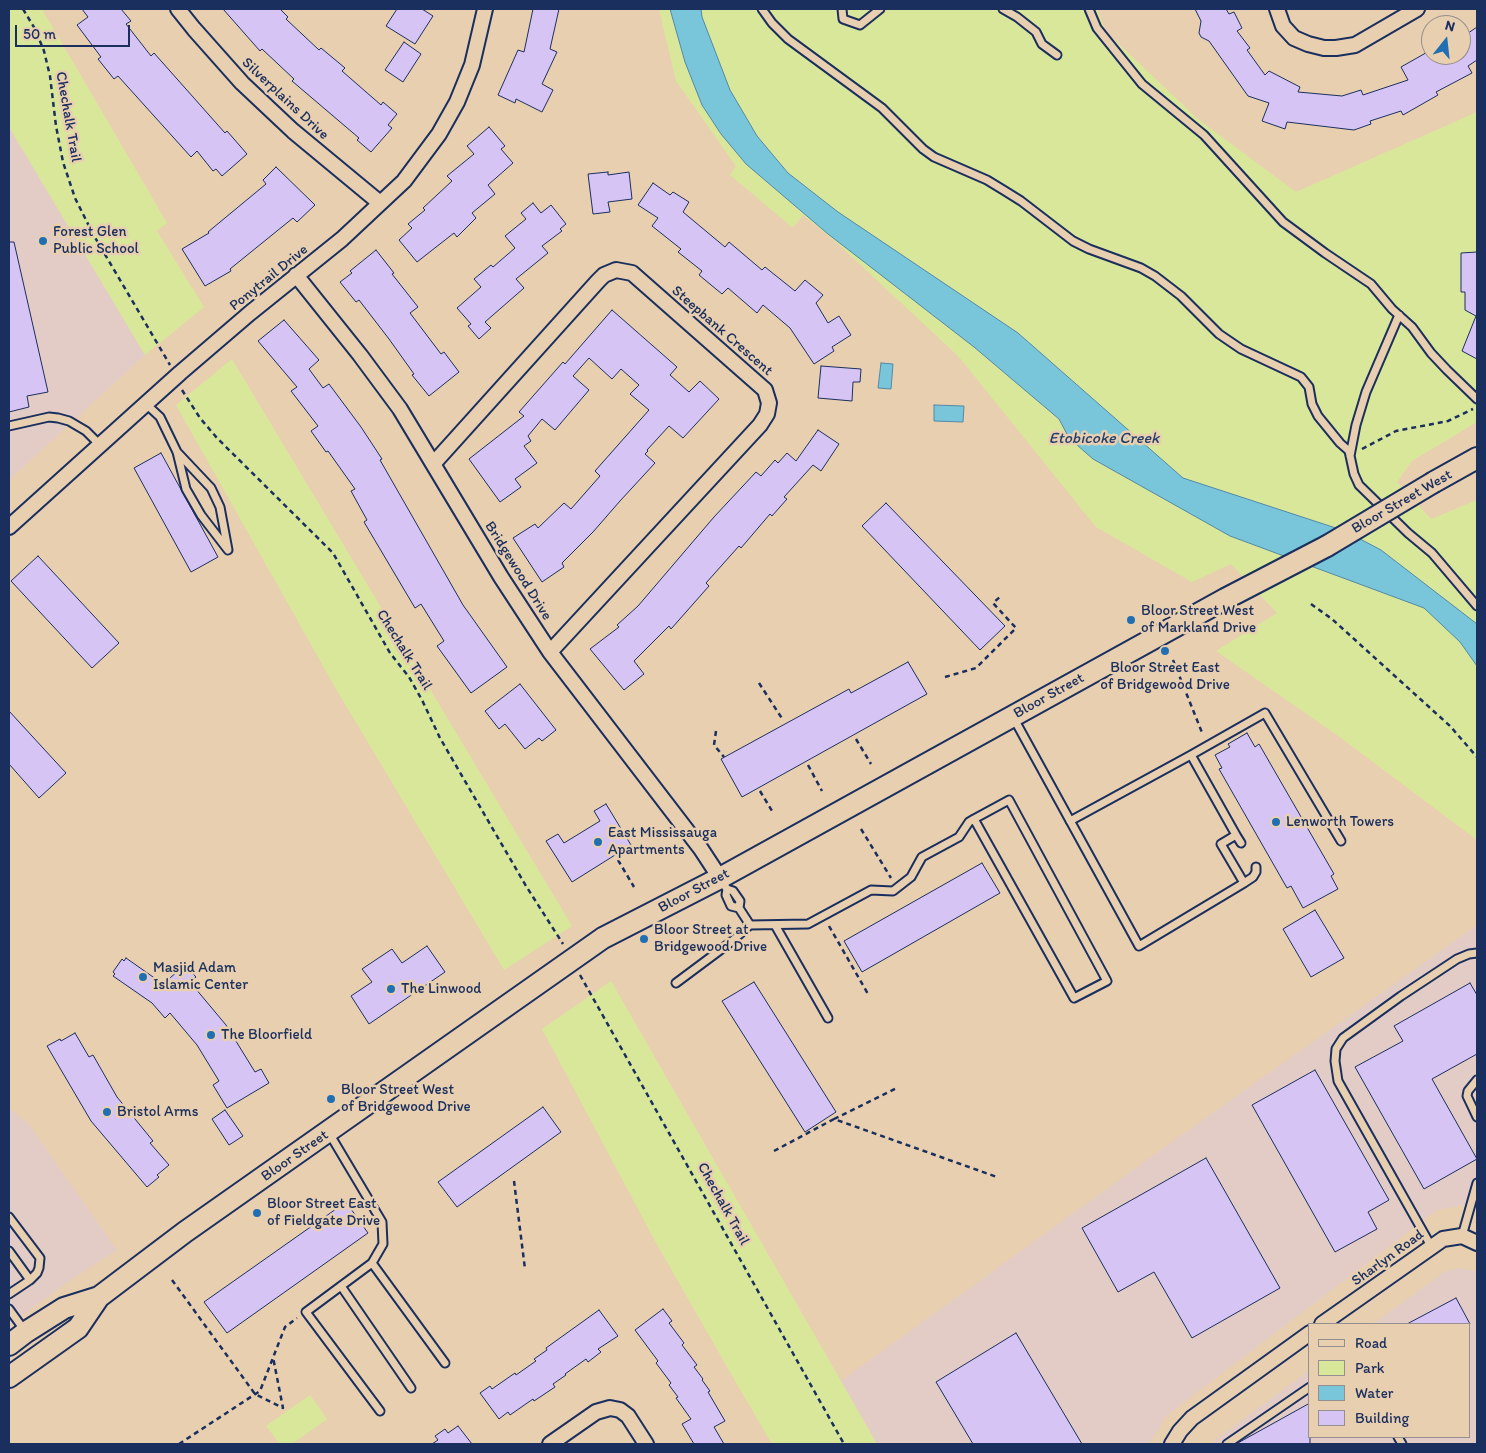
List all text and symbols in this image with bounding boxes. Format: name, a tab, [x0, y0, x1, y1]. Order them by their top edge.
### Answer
scale bar	[18, 15, 132, 47]
north arrow	[1421, 15, 1471, 65]
text: N	[1443, 17, 1457, 36]
text: 50 m	[23, 25, 56, 43]
street label: Silverplains Drive	[238, 54, 332, 144]
street label: Chechalk Trail	[51, 70, 85, 164]
place label: Forest Glen Public School	[53, 223, 139, 258]
marker: Forest Glen Public School	[37, 235, 49, 247]
street label: Ponytrail Drive	[226, 241, 312, 315]
street label: Steepbank Crescent	[668, 282, 776, 380]
water label: Etobicoke Creek	[1049, 429, 1159, 449]
street label: Bloor Street West	[1349, 466, 1455, 538]
street label: Bridgewood Drive	[480, 518, 556, 624]
place label: Bloor Street West of Markland Drive	[1141, 602, 1256, 637]
street label: Chechalk Trail	[372, 606, 436, 694]
marker: Bloor Street West of Markland Drive	[1125, 614, 1137, 626]
marker: Bloor Street East of Bridgewood Drive	[1159, 645, 1171, 657]
place label: Bloor Street East of Bridgewood Drive	[1100, 659, 1230, 694]
street label: Bloor Street	[1011, 669, 1087, 723]
place label: Lenworth Towers	[1286, 813, 1394, 831]
marker: Lenworth Towers	[1270, 816, 1282, 828]
place label: East Mississauga Apartments	[608, 824, 717, 859]
marker: East Mississauga Apartments	[592, 836, 604, 848]
street label: Bloor Street	[655, 865, 733, 917]
place label: Bloor Street at Bridgewood Drive	[654, 921, 767, 956]
marker: Bloor Street at Bridgewood Drive	[638, 933, 650, 945]
place label: Masjid Adam Islamic Center	[153, 959, 248, 994]
marker: Masjid Adam Islamic Center	[137, 971, 149, 983]
place label: The Linwood	[401, 980, 482, 998]
marker: The Linwood	[385, 983, 397, 995]
place label: The Bloorfield	[221, 1026, 312, 1044]
marker: The Bloorfield	[205, 1029, 217, 1041]
place label: Bloor Street West of Bridgewood Drive	[341, 1081, 471, 1116]
marker: Bloor Street West of Bridgewood Drive	[325, 1093, 337, 1105]
place label: Bristol Arms	[117, 1103, 198, 1121]
marker: Bristol Arms	[101, 1106, 113, 1118]
street label: Bloor Street	[258, 1126, 332, 1186]
street label: Chechalk Trail	[693, 1160, 753, 1248]
place label: Bloor Street East of Fieldgate Drive	[267, 1195, 380, 1230]
marker: Bloor Street East of Fieldgate Drive	[251, 1207, 263, 1219]
street label: Sharlyn Road	[1348, 1226, 1428, 1290]
legend	[1308, 1323, 1471, 1438]
text: Road	[1355, 1334, 1387, 1352]
text: Park	[1355, 1359, 1385, 1377]
text: Water	[1355, 1384, 1393, 1402]
text: Building	[1355, 1409, 1409, 1427]

